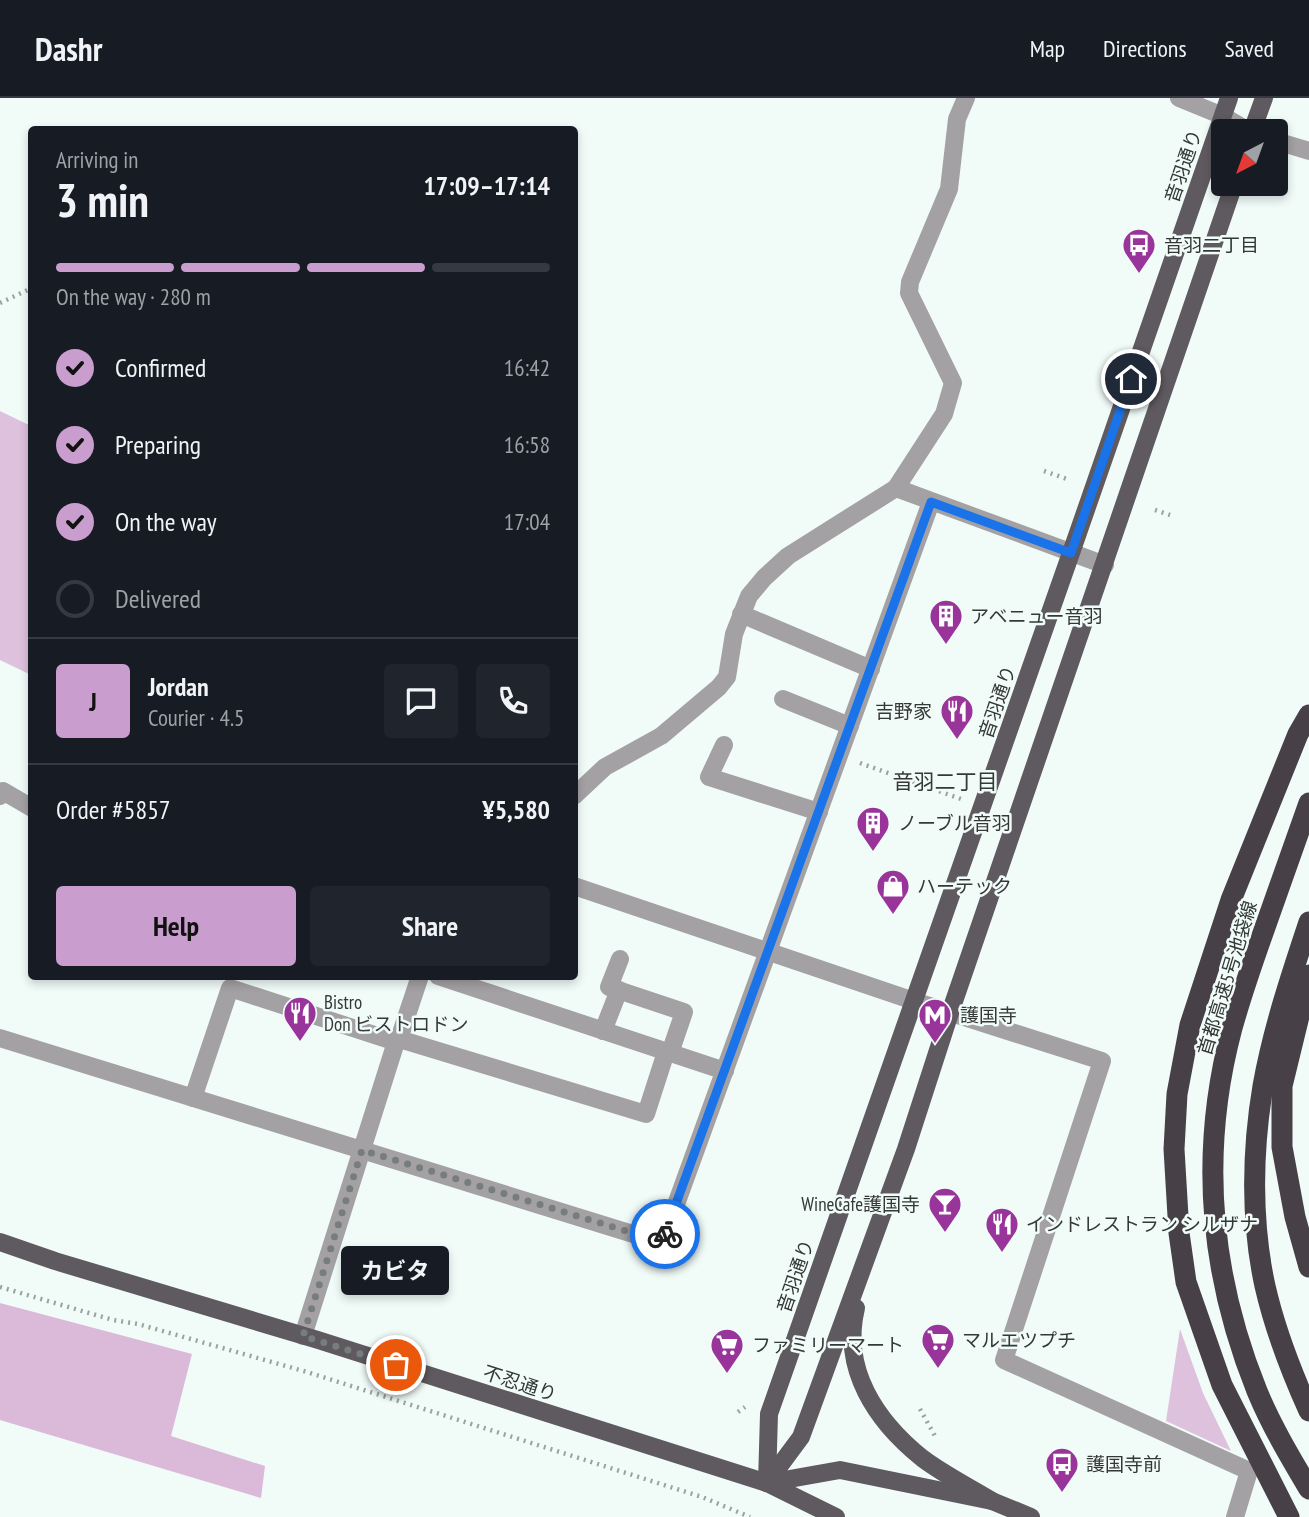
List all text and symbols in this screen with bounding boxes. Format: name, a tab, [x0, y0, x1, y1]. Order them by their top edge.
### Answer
text: Dashr	[35, 27, 102, 70]
text: Map	[1030, 33, 1065, 64]
text: Directions	[1103, 33, 1187, 64]
text: Saved	[1225, 33, 1274, 64]
north arrow	[1211, 119, 1288, 196]
map controls	[1211, 119, 1288, 196]
street label: 音羽通り	[1159, 126, 1207, 206]
text: Arriving in	[56, 145, 138, 174]
text: 17:09–17:14	[423, 169, 550, 202]
text: 3 min	[56, 170, 149, 230]
bus stop icon: 音羽二丁目	[1120, 226, 1158, 275]
place label: 音羽二丁目	[1164, 233, 1259, 257]
text: On the way · 280 m	[56, 282, 211, 311]
icon: check	[56, 349, 94, 387]
pin	[1101, 349, 1161, 409]
text: Confirmed	[115, 351, 206, 384]
text: 16:42	[504, 353, 550, 382]
icon: home	[1112, 360, 1150, 398]
icon: check	[56, 426, 94, 464]
text: Preparing	[115, 428, 201, 461]
text: 16:58	[504, 430, 550, 459]
icon: check	[56, 503, 94, 541]
text: On the way	[115, 505, 217, 538]
text: 17:04	[504, 507, 550, 536]
text: Delivered	[115, 582, 201, 615]
building icon: アベニュー音羽	[927, 597, 965, 646]
place label: アベニュー音羽	[970, 604, 1103, 628]
street label: 音羽通り	[973, 662, 1021, 742]
button: chat	[384, 664, 458, 738]
button: phone	[476, 664, 550, 738]
text: Jordan	[148, 670, 209, 703]
text: J	[89, 685, 97, 718]
restaurant icon: 吉野家	[938, 692, 976, 741]
place label: 吉野家	[875, 699, 932, 723]
text: Courier · 4.5	[148, 703, 244, 732]
district label: 音羽二丁目	[893, 768, 998, 795]
text: Order #5857	[56, 793, 171, 826]
text: ¥5,580	[482, 793, 550, 826]
building icon: ノーブル音羽	[854, 804, 892, 853]
place label: ノーブル音羽	[898, 811, 1011, 835]
shop icon: ハーテック	[874, 867, 912, 916]
place label: ハーテック	[917, 874, 1012, 898]
button: Help	[56, 886, 296, 966]
button: Share	[310, 886, 550, 966]
street label: 首都高速5号池袋線	[1192, 898, 1262, 1058]
place label: Bistro Don ビストロドン	[324, 990, 469, 1036]
restaurant icon: Bistro Don ビストロドン	[281, 994, 319, 1043]
metro station icon: 護国寺	[916, 996, 954, 1045]
place label: 護国寺	[960, 1003, 1017, 1027]
bar icon: WineCafe護国寺	[926, 1185, 964, 1234]
place label: WineCafe護国寺	[801, 1192, 920, 1216]
courier	[630, 1199, 700, 1269]
restaurant icon: インドレストラン シルザナ	[983, 1205, 1021, 1254]
place label: インドレストラン シルザナ	[1026, 1212, 1258, 1236]
icon: bike	[646, 1215, 684, 1253]
street label: 音羽通り	[771, 1236, 819, 1316]
callout: カビタ	[342, 1246, 450, 1295]
text: カビタ	[361, 1256, 430, 1285]
supermarket icon: マルエツプチ	[919, 1321, 957, 1370]
supermarket icon: ファミリーマート	[708, 1326, 746, 1375]
place label: マルエツプチ	[962, 1328, 1076, 1352]
place label: ファミリーマート	[752, 1333, 904, 1357]
pin	[366, 1335, 426, 1395]
icon: bag	[377, 1346, 415, 1384]
street label: 不忍通り	[480, 1360, 560, 1406]
bus stop icon: 護国寺前	[1043, 1445, 1081, 1494]
place label: 護国寺前	[1086, 1452, 1162, 1476]

